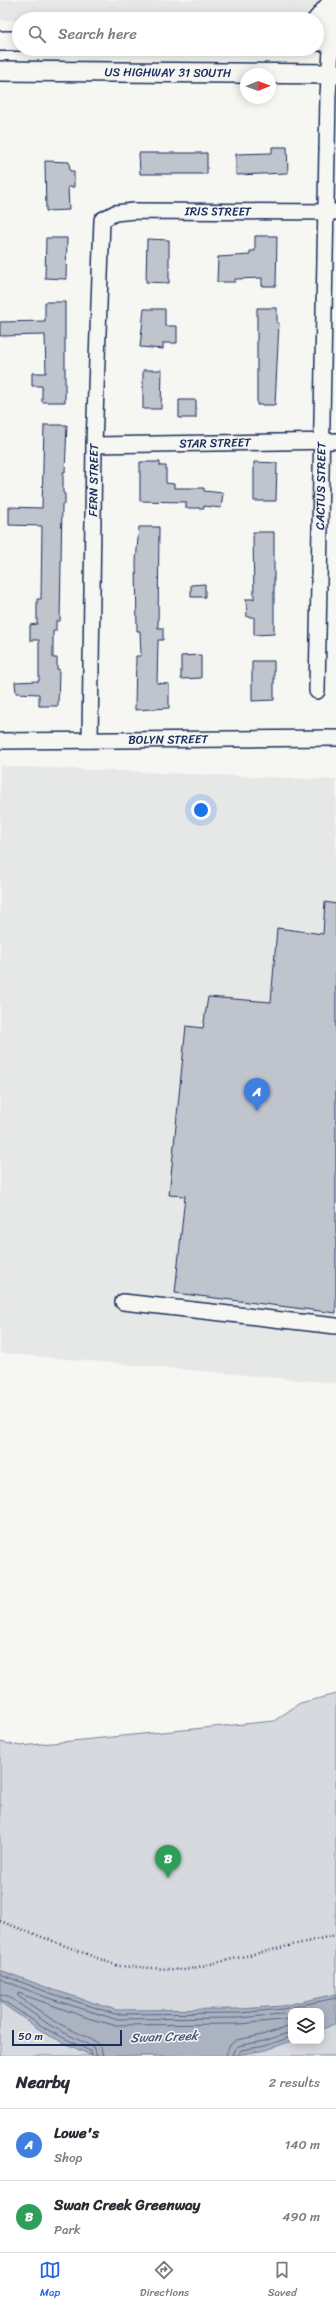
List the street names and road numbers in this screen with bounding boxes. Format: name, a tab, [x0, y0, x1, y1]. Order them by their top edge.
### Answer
street label: US HIGHWAY 31 SOUTH	[105, 61, 232, 84]
street label: IRIS STREET	[184, 200, 252, 223]
street label: STAR STREET	[179, 431, 252, 455]
street label: CACTUS STREET	[309, 441, 333, 530]
street label: FERN STREET	[82, 442, 105, 517]
street label: BOLYN STREET	[128, 728, 208, 751]

